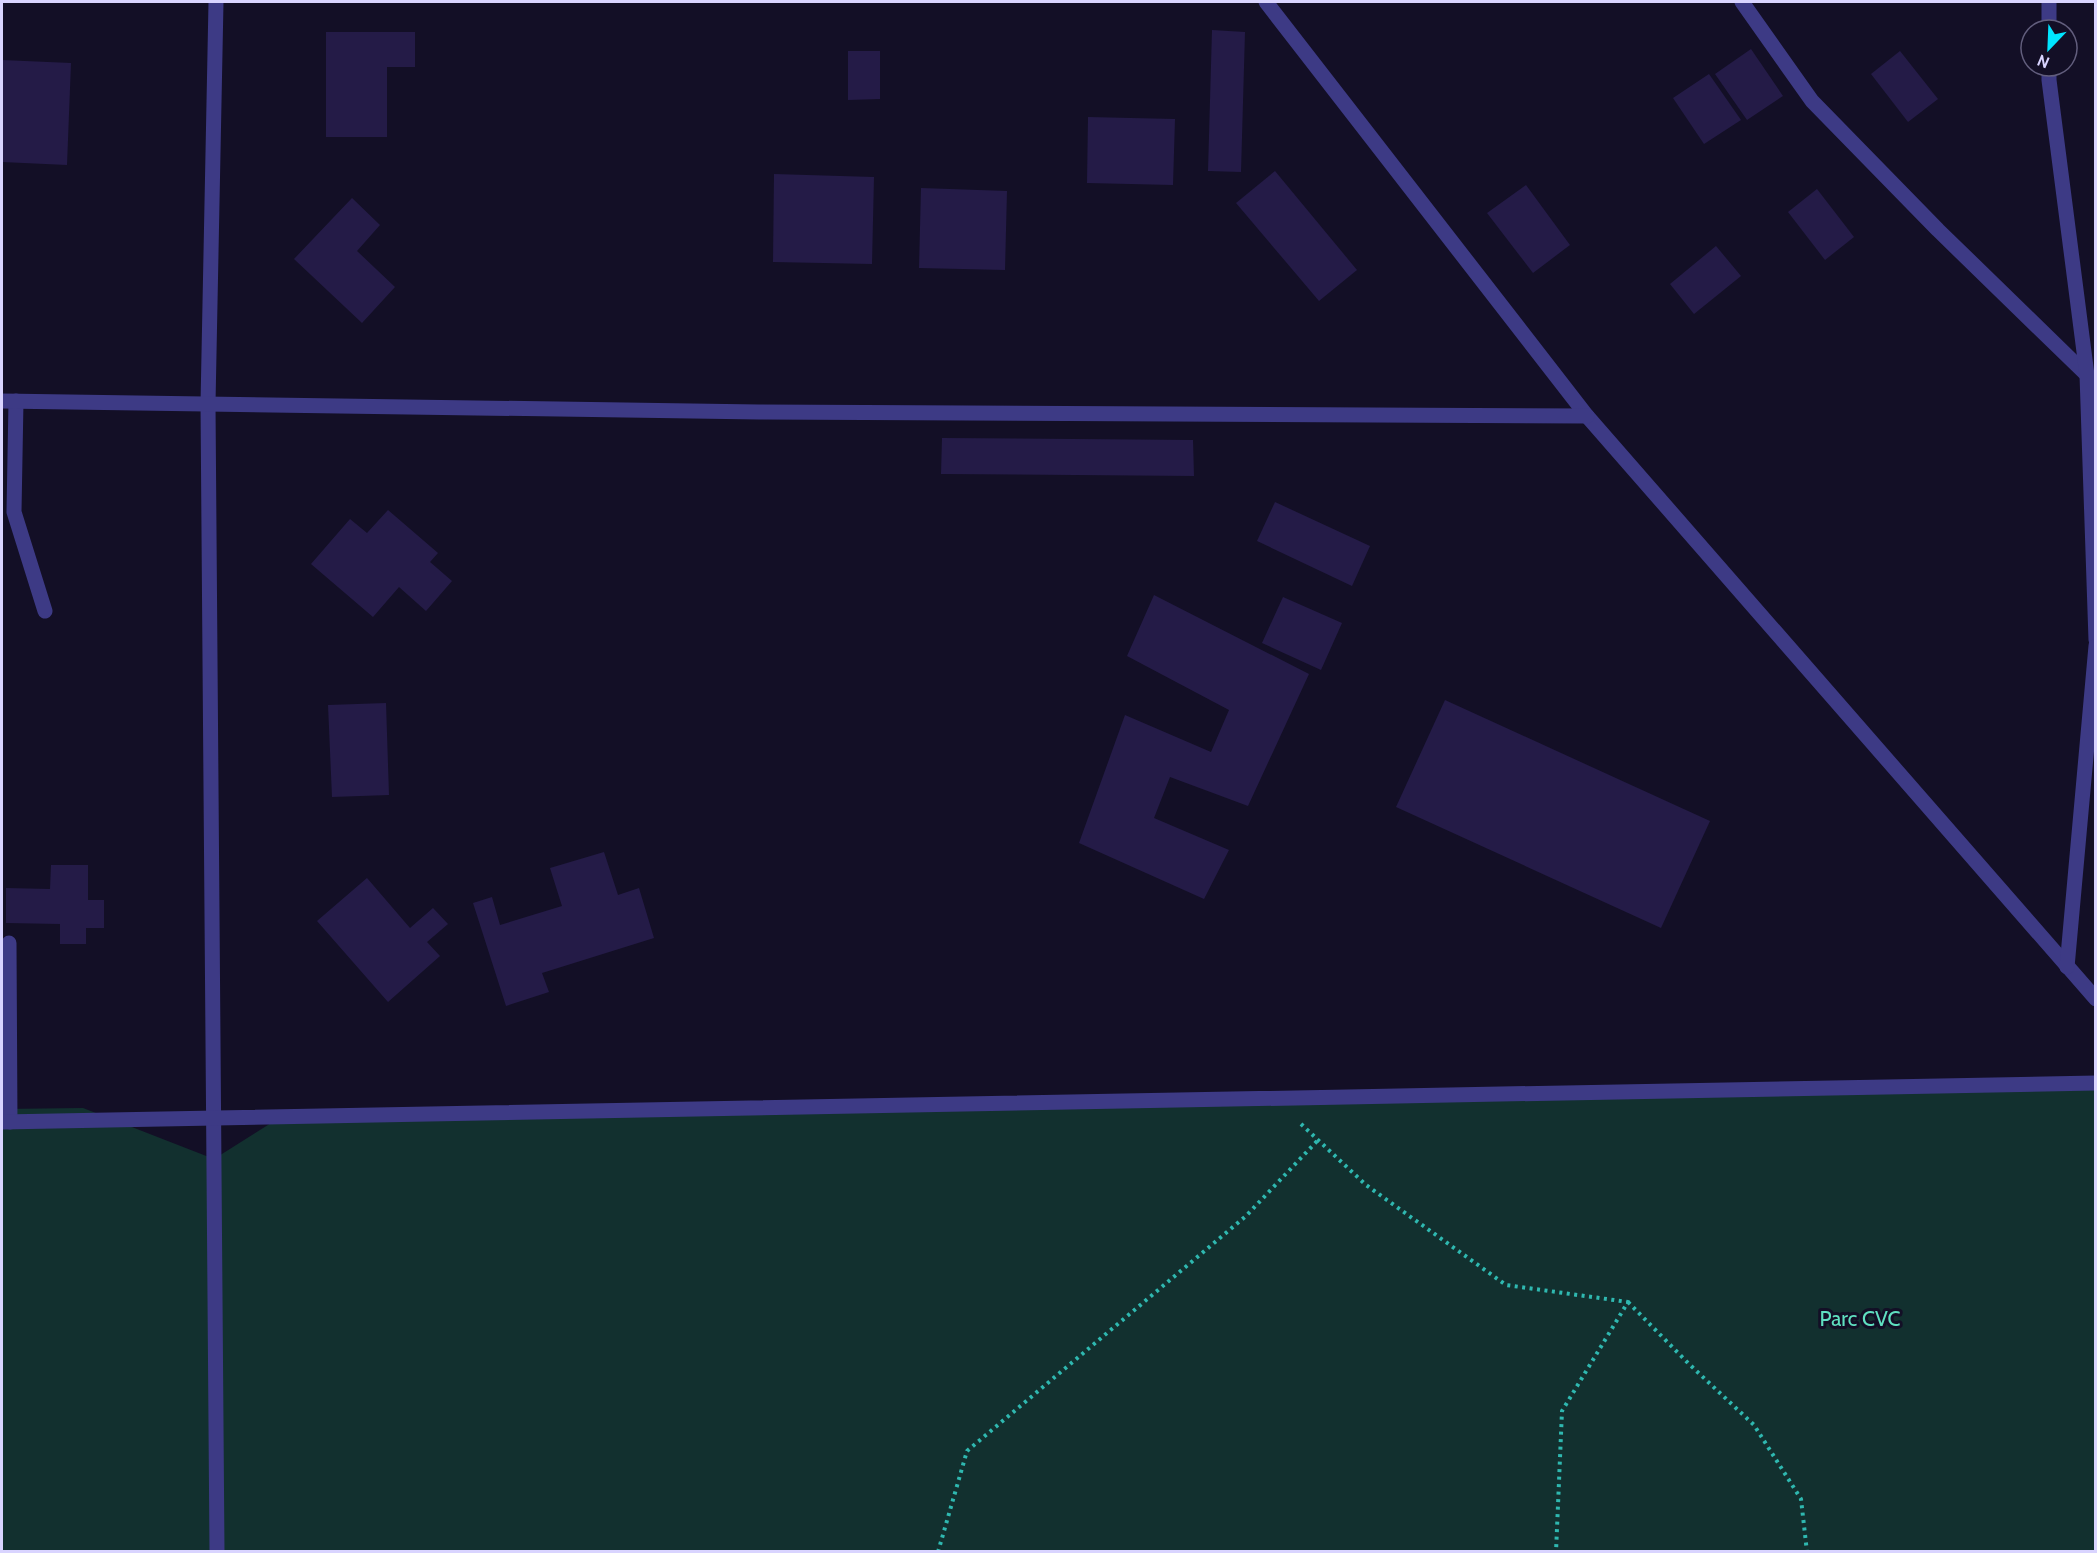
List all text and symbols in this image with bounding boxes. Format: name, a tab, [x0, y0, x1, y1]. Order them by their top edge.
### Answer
north arrow	[2019, 18, 2079, 78]
text: N	[2034, 50, 2052, 72]
park label: Parc CVC	[1820, 1306, 1900, 1331]

